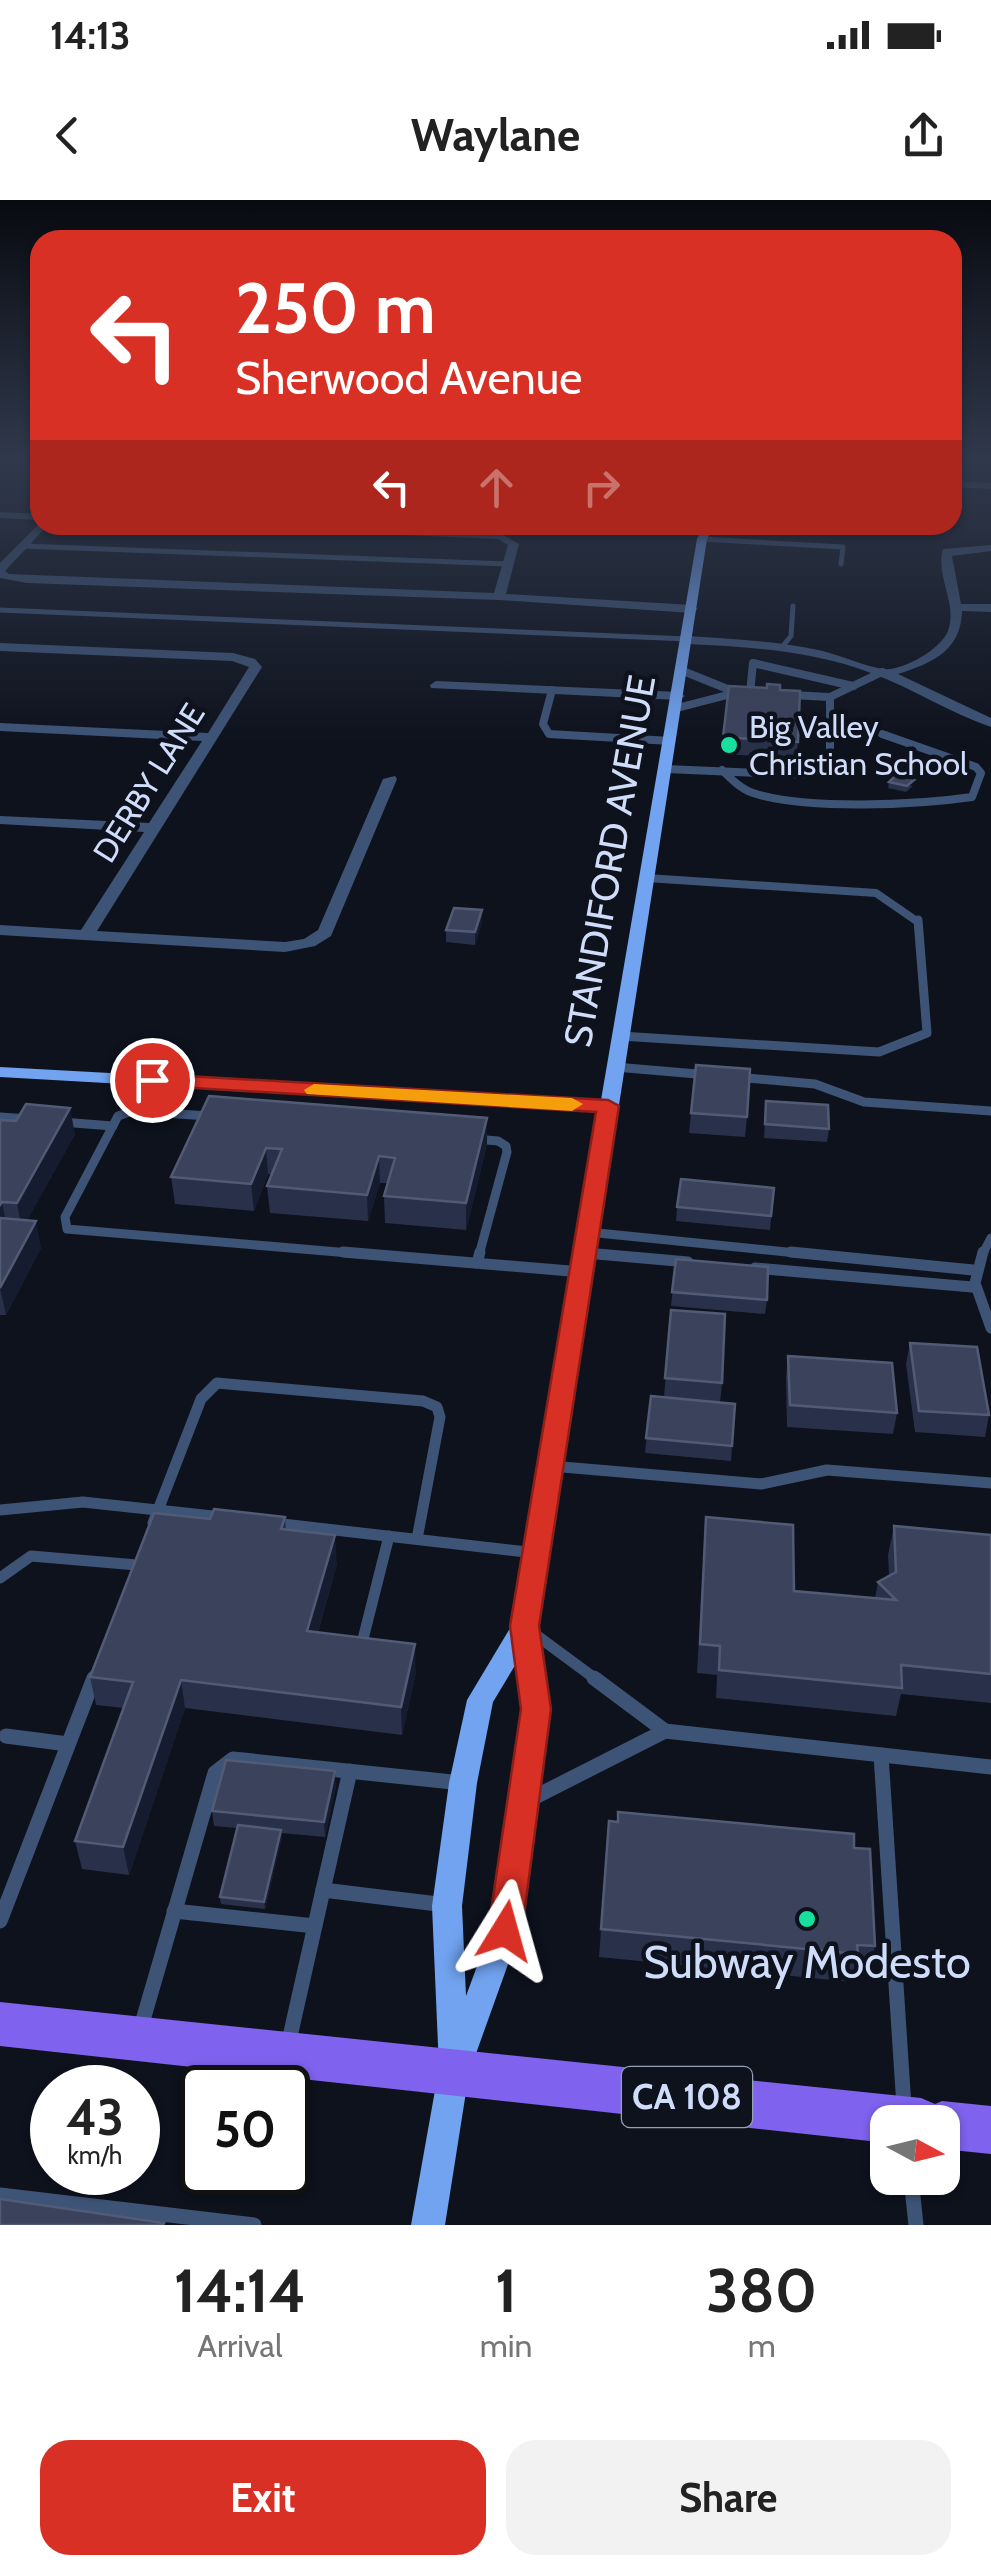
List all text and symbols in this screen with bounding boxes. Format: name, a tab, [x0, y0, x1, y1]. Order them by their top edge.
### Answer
text: 14:13	[50, 12, 131, 59]
icon: back	[40, 108, 95, 163]
text: Waylane	[411, 108, 580, 162]
icon: share	[896, 108, 951, 163]
text: 250 m	[235, 265, 436, 351]
icon: left	[70, 270, 200, 400]
text: Sherwood Avenue	[235, 351, 582, 405]
icon: left	[364, 460, 419, 515]
icon: ahead	[469, 460, 524, 515]
icon: right	[574, 460, 629, 515]
street label: STANDIFORD AVENUE	[554, 671, 665, 1051]
street label: DERBY LANE	[84, 696, 213, 869]
place label: Big Valley Christian School	[749, 707, 968, 783]
marker: Big Valley Christian School	[718, 734, 740, 756]
pin	[110, 1038, 195, 1123]
icon: arrive	[125, 1053, 180, 1108]
position arrow	[453, 1879, 557, 1983]
marker: Subway Modesto	[796, 1908, 818, 1930]
place label: Subway Modesto	[643, 1935, 971, 1989]
speed limit sign: 50	[180, 2065, 310, 2195]
road number: CA 108	[622, 2067, 752, 2127]
text: 43	[66, 2087, 124, 2148]
north arrow	[870, 2105, 960, 2195]
map controls	[870, 2105, 960, 2195]
text: km/h	[68, 2140, 122, 2170]
text: 14:14	[174, 2254, 306, 2327]
text: 1	[495, 2254, 517, 2327]
text: 380	[706, 2254, 817, 2327]
text: Arrival	[197, 2326, 282, 2365]
text: min	[480, 2326, 532, 2365]
text: m	[748, 2326, 776, 2365]
button: Exit	[40, 2440, 486, 2555]
button: Share	[506, 2440, 951, 2555]

